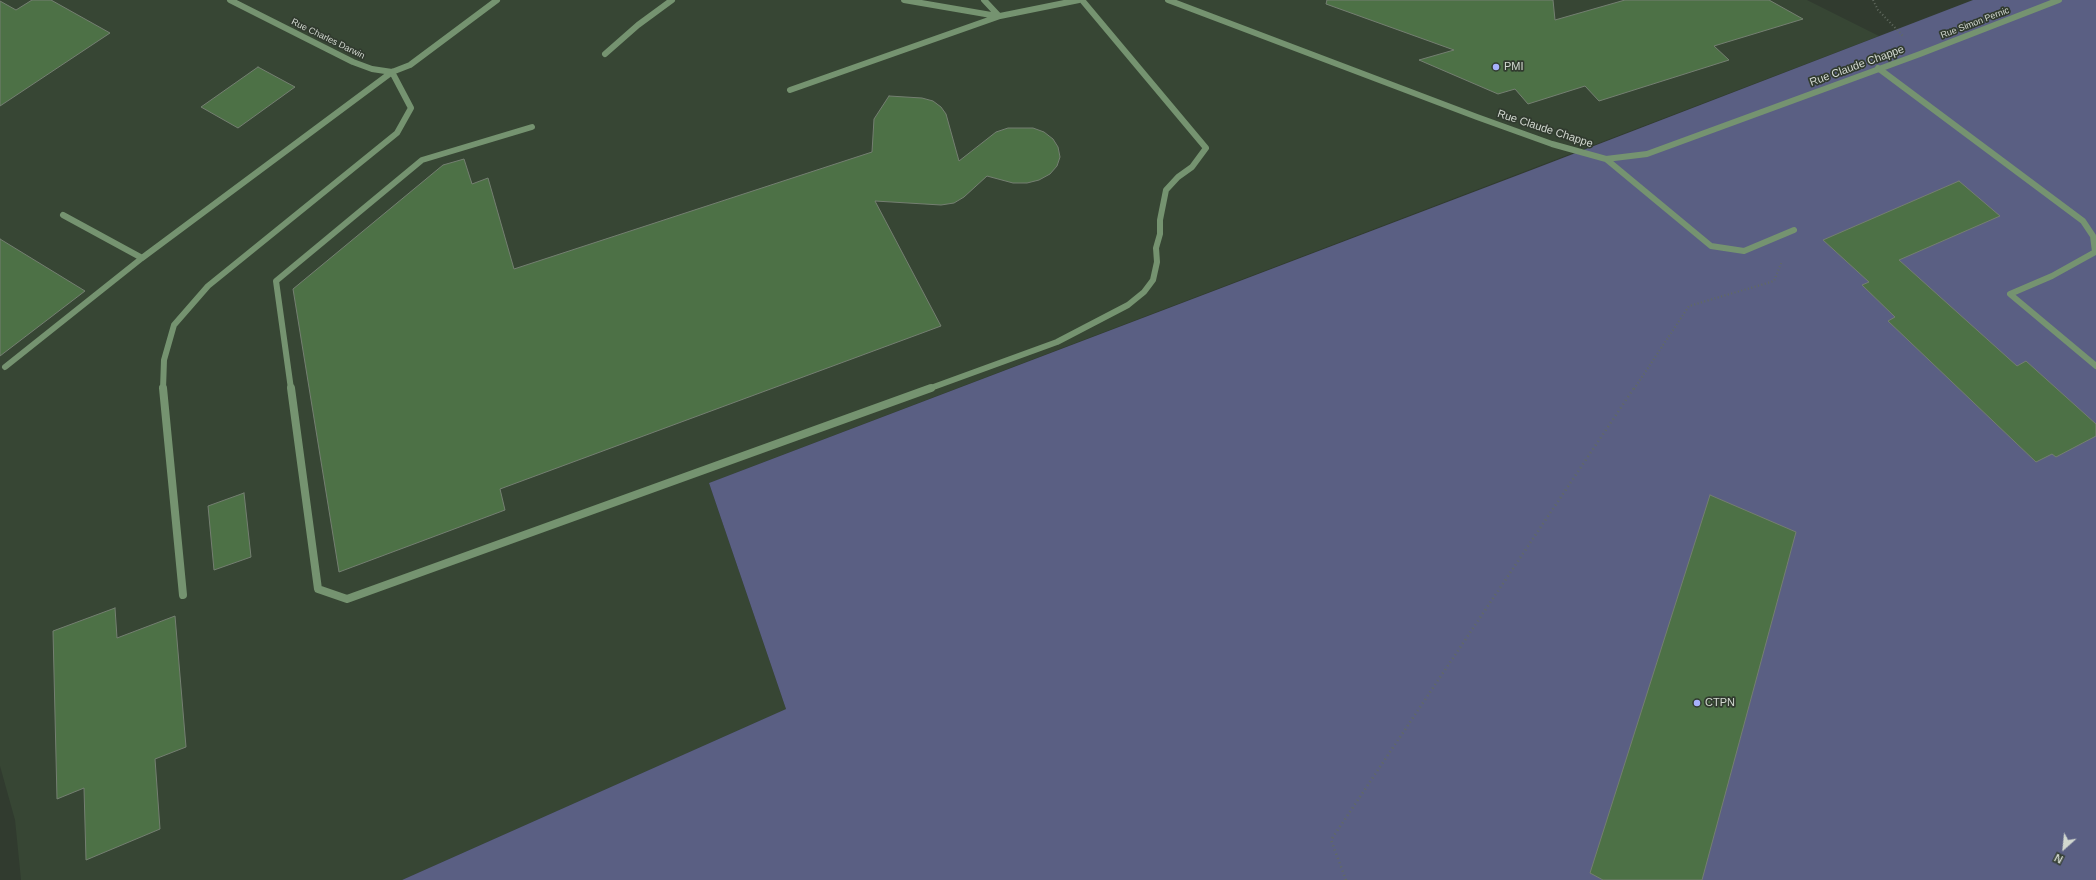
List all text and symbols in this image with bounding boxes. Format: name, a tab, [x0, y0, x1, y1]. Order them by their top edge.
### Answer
street label: Rue Simon Pernic	[1939, 5, 2011, 41]
street label: Rue Charles Darwin	[289, 16, 367, 62]
street label: Rue Claude Chappe	[1808, 43, 1906, 89]
place label: PMI	[1504, 60, 1524, 74]
marker: PMI	[1491, 62, 1501, 72]
street label: Rue Claude Chappe	[1496, 107, 1594, 151]
place label: CTPN	[1705, 696, 1735, 710]
marker: CTPN	[1692, 698, 1702, 708]
north arrow	[2044, 828, 2084, 868]
text: N	[2052, 852, 2065, 866]

